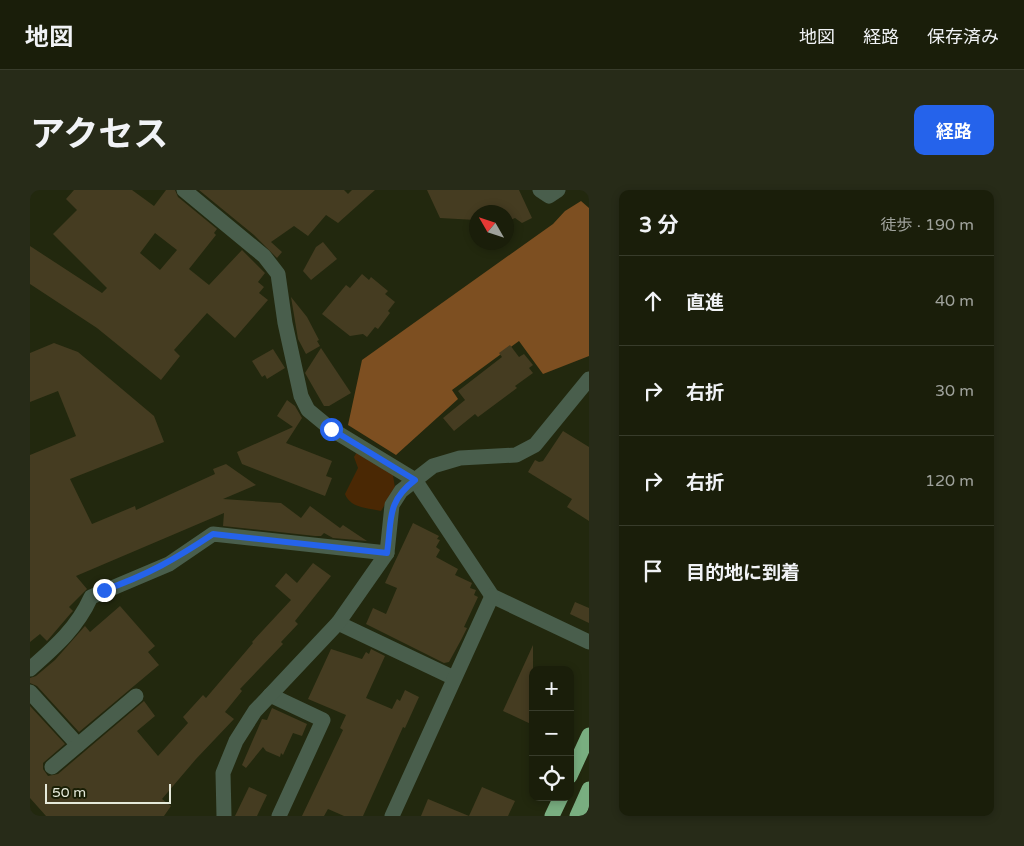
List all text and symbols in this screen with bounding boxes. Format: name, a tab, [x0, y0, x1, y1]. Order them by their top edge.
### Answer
text: 地図	[25, 23, 73, 52]
text: 地図	[799, 26, 835, 48]
text: 経路	[863, 26, 899, 48]
text: 保存済み	[927, 26, 999, 48]
button: 経路	[914, 105, 994, 155]
text: アクセス	[30, 114, 168, 156]
north arrow	[469, 205, 514, 250]
text: 3 分	[639, 213, 679, 238]
text: 徒歩 · 190 m	[881, 215, 974, 235]
icon: ahead	[639, 287, 667, 315]
text: 40 m	[935, 291, 974, 311]
text: 直進	[686, 292, 724, 314]
icon: right	[639, 377, 667, 405]
text: 30 m	[935, 381, 974, 401]
text: 右折	[686, 382, 724, 404]
route start	[320, 418, 343, 441]
icon: right	[639, 467, 667, 495]
text: 120 m	[925, 471, 974, 491]
text: 右折	[686, 472, 724, 494]
icon: arrive	[639, 557, 667, 585]
text: 目的地に到着	[686, 562, 800, 584]
route end	[93, 579, 116, 602]
map controls	[529, 666, 574, 801]
button: +	[529, 666, 574, 711]
button: −	[529, 711, 574, 756]
button: locate	[529, 756, 574, 801]
scale bar	[45, 781, 171, 804]
text: 50 m	[52, 784, 86, 801]

